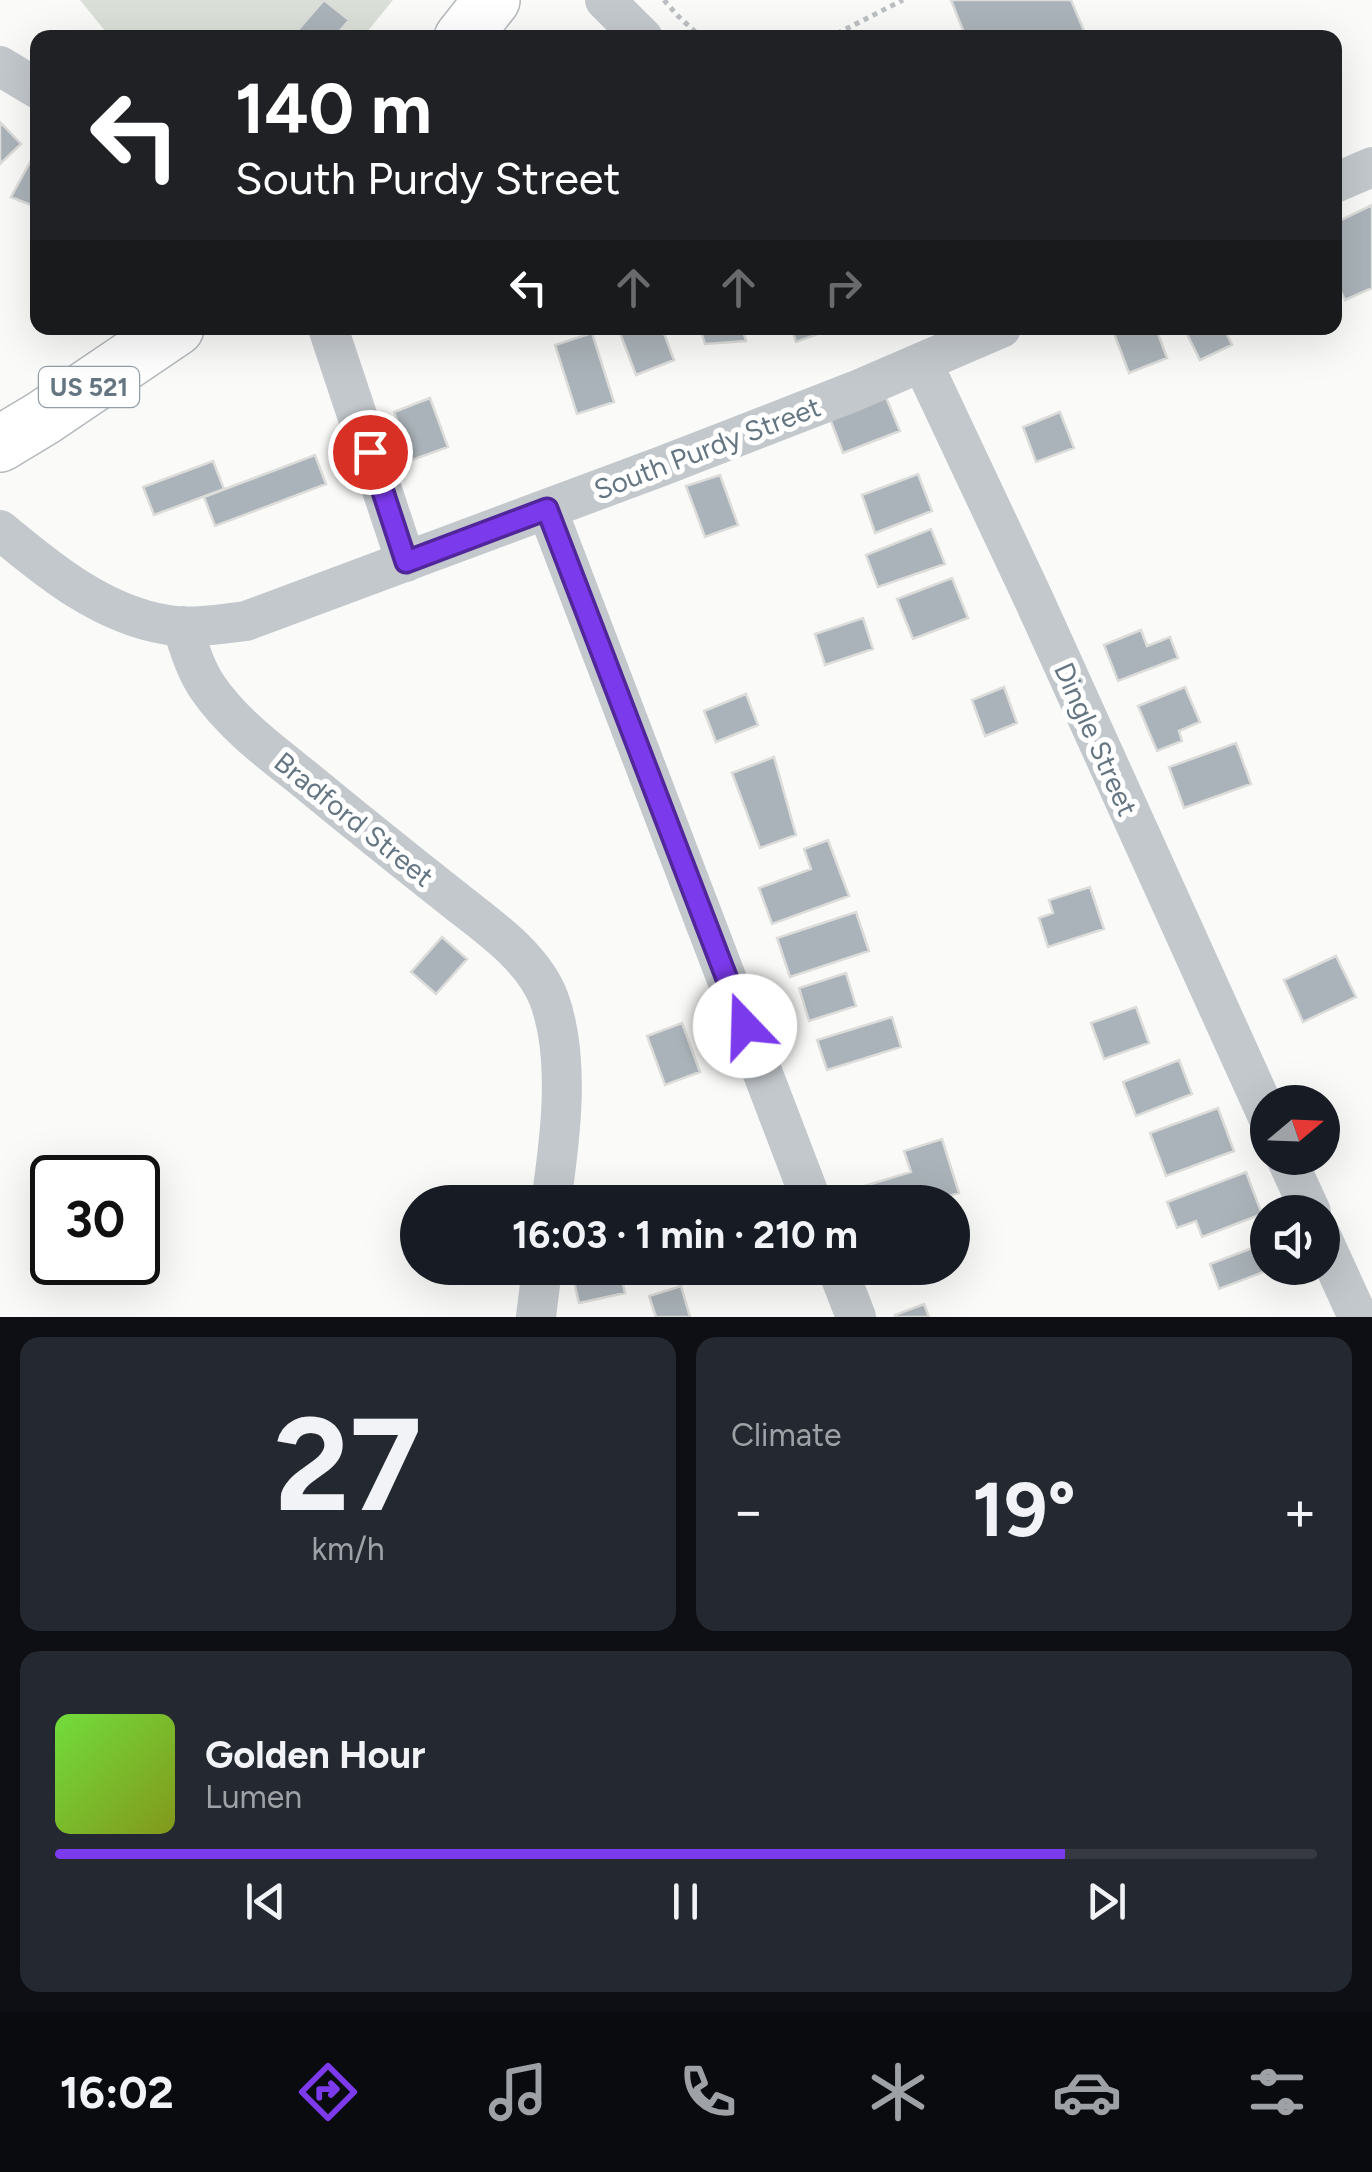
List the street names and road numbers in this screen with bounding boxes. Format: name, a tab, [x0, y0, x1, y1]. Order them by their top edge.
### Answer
road number: US 521	[39, 367, 139, 407]
street label: South Purdy Street	[589, 389, 825, 507]
street label: Dingle Street	[1047, 657, 1145, 821]
street label: Bradford Street	[268, 744, 440, 894]

